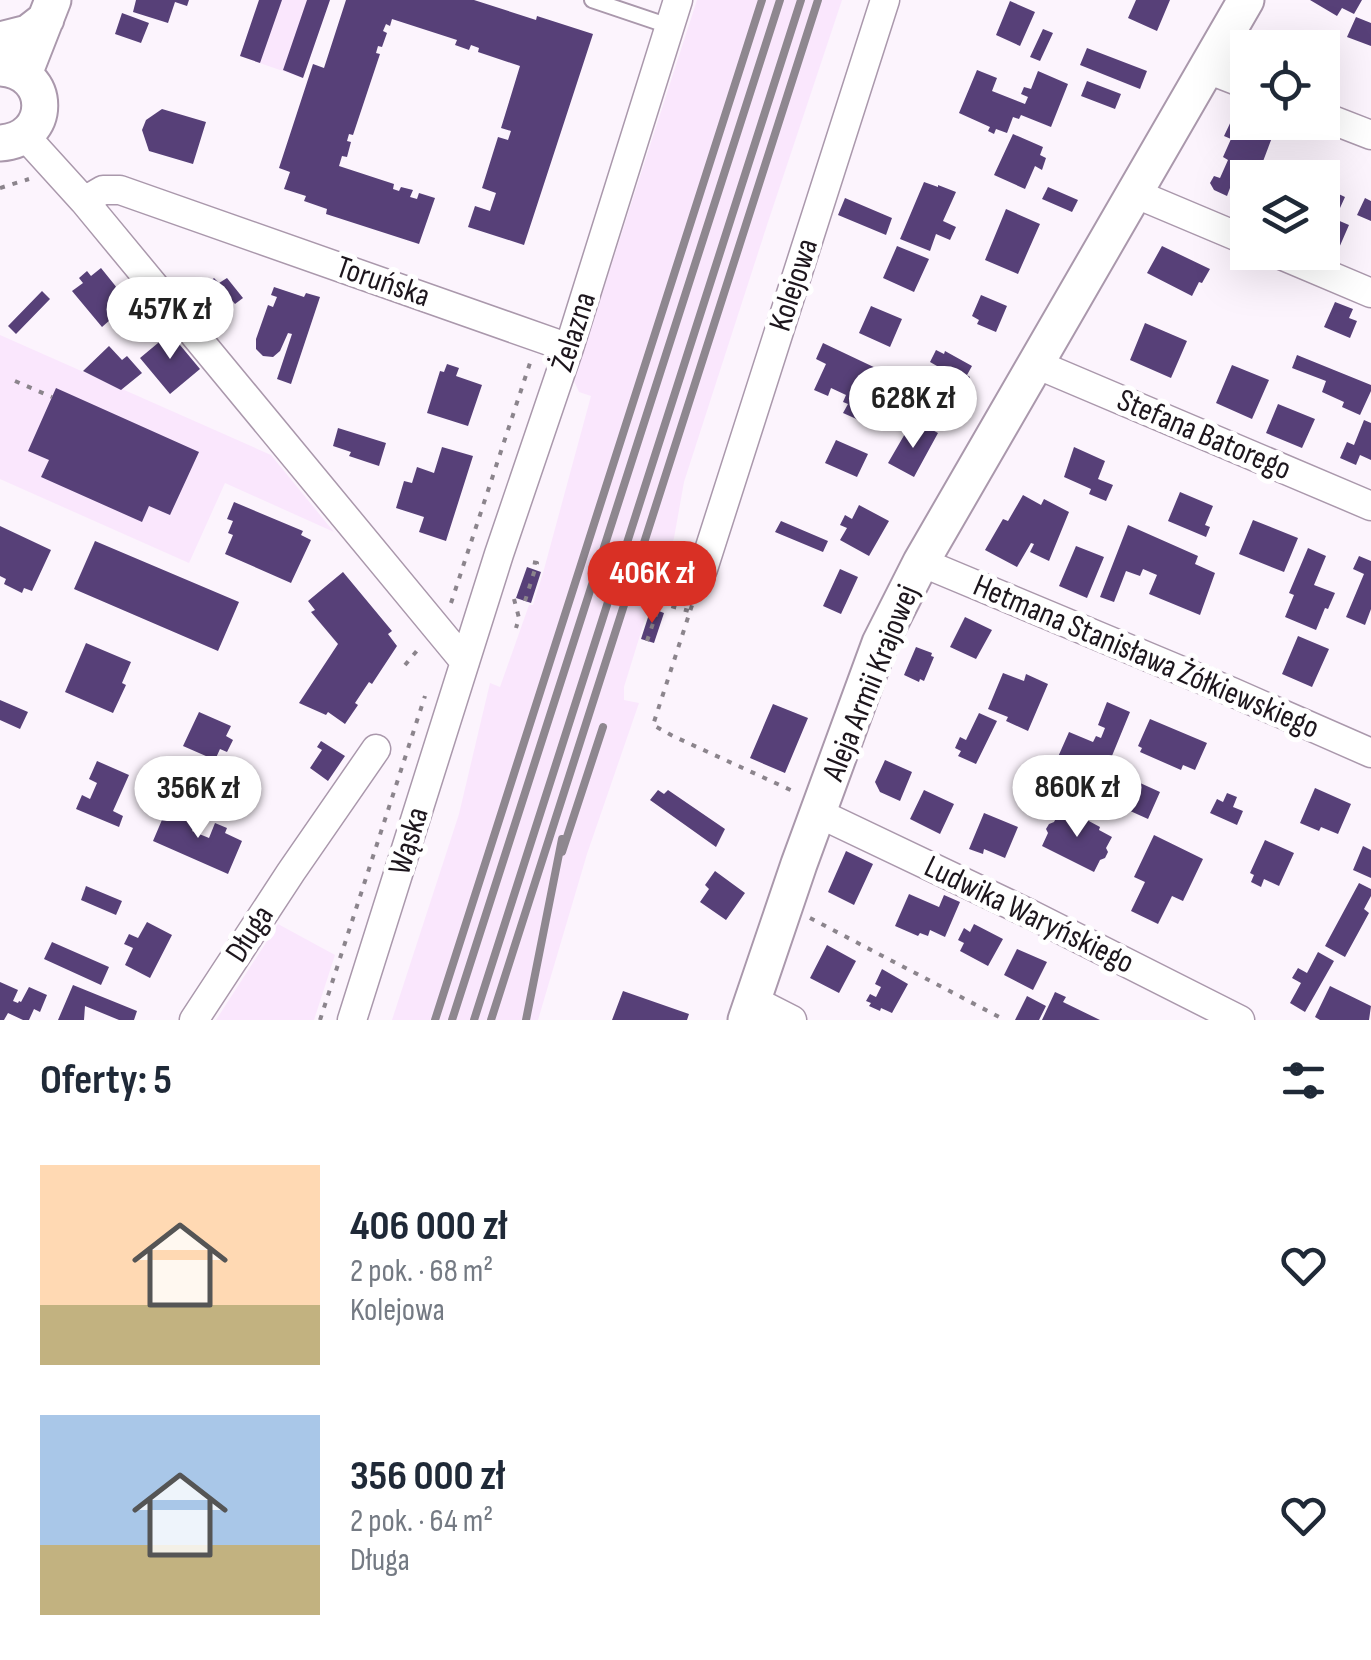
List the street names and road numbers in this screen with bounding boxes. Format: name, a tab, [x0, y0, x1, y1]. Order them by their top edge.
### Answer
street label: Kolejowa	[761, 234, 827, 336]
street label: Toruńska	[331, 248, 435, 316]
street label: Żelazna	[543, 287, 605, 377]
street label: Stefana Batorego	[1111, 381, 1297, 489]
street label: Hetmana Stanisława Żółkiewskiego	[967, 566, 1325, 748]
street label: Aleja Armii Krajowej	[814, 579, 928, 788]
street label: Wąska	[380, 803, 438, 879]
street label: Ludwika Waryńskiego	[918, 847, 1140, 983]
street label: Długa	[217, 898, 283, 970]

